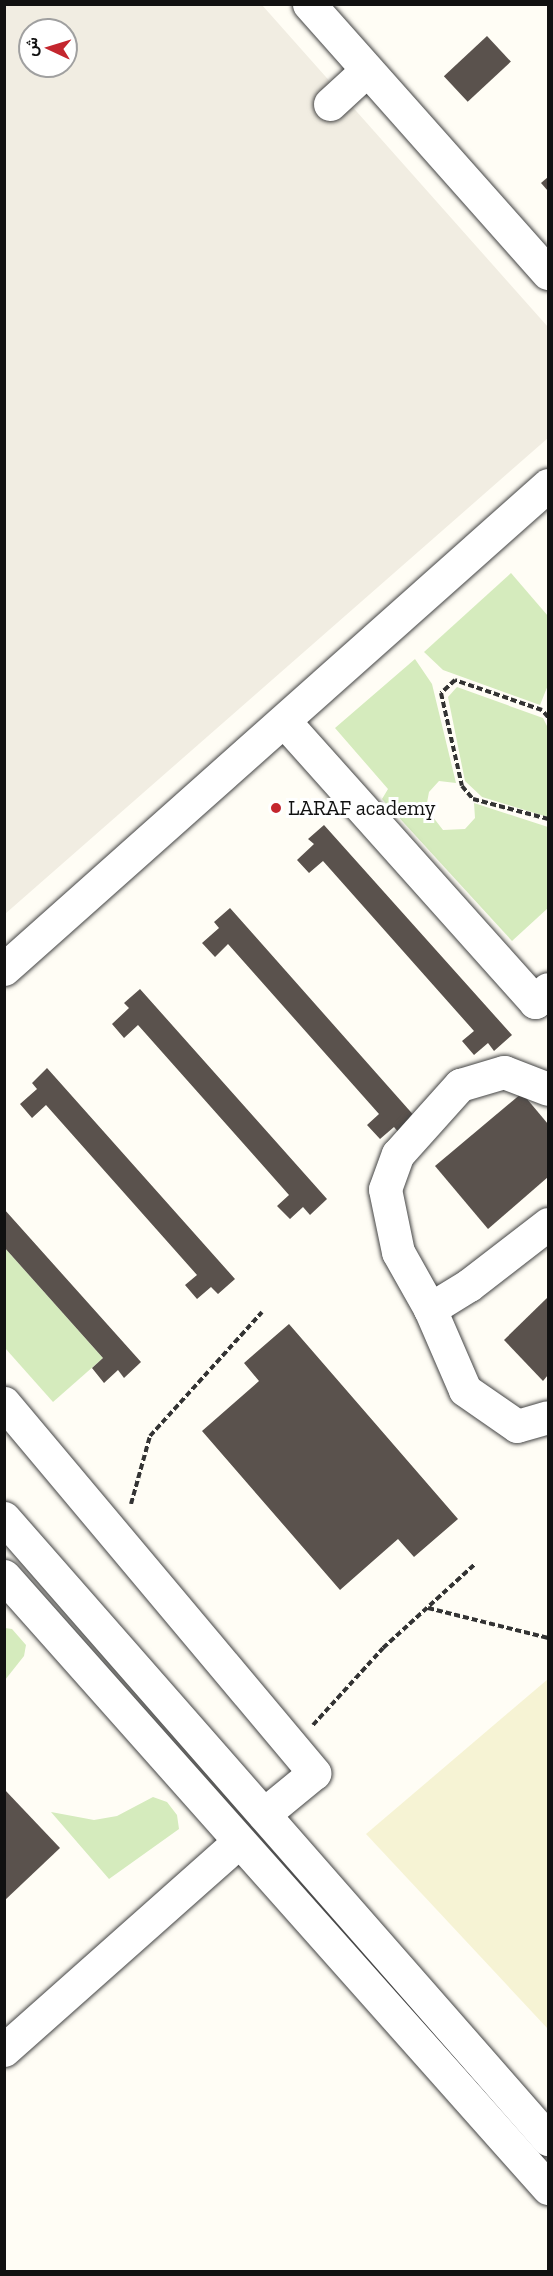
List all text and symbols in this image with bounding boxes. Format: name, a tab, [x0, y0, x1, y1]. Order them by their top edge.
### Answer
north arrow	[18, 18, 78, 78]
text: ش	[21, 37, 42, 57]
place label: LARAF academy	[288, 795, 436, 821]
marker: LARAF academy	[269, 801, 283, 815]

